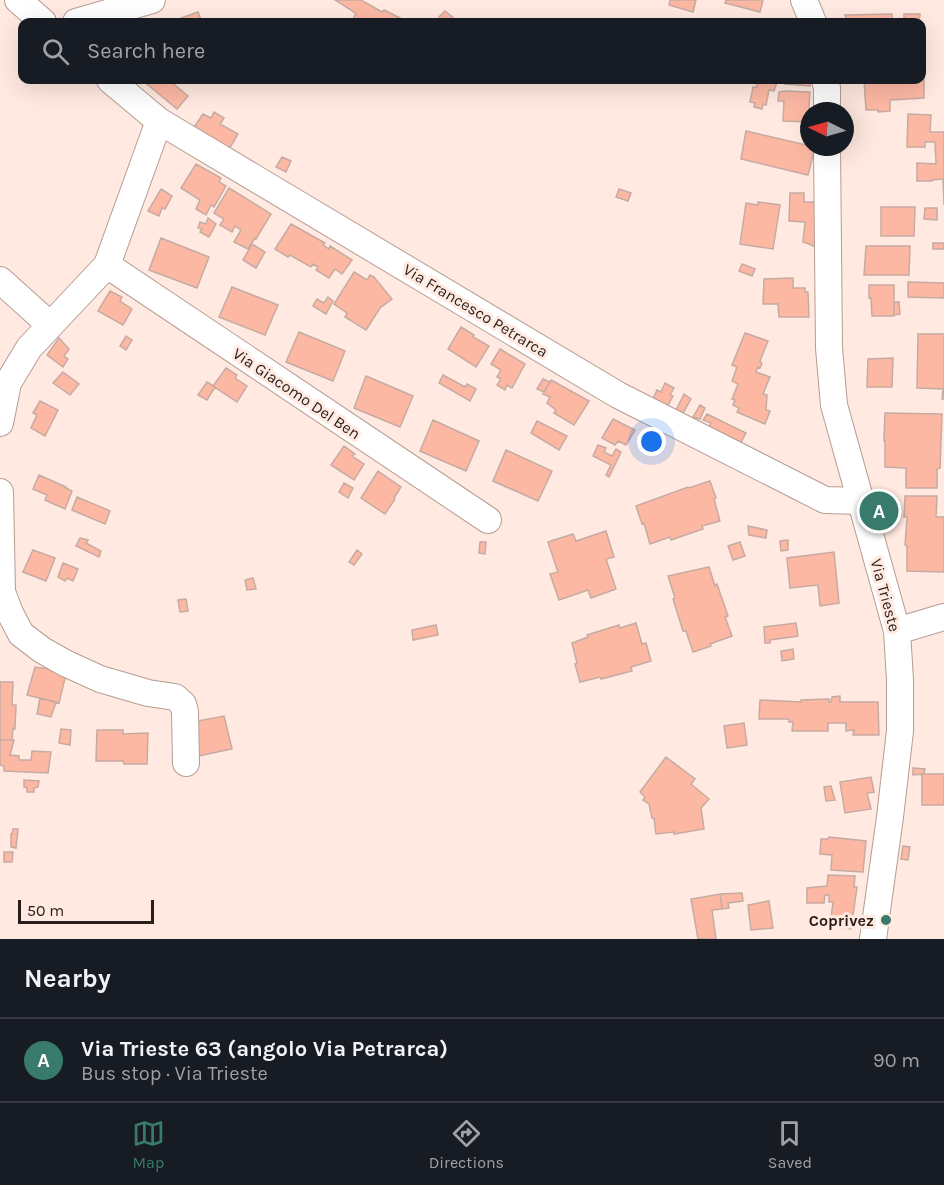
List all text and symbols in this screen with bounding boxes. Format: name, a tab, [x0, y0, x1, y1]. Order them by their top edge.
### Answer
search box	[18, 18, 926, 84]
icon: search	[39, 35, 72, 68]
text: Search here	[87, 38, 205, 64]
north arrow	[800, 102, 854, 156]
street label: Via Francesco Petrarca	[400, 260, 551, 361]
street label: Via Giacomo Del Ben	[229, 344, 364, 443]
your location	[637, 427, 666, 456]
pin: A	[860, 488, 898, 534]
street label: Via Trieste	[867, 557, 904, 634]
scale bar	[18, 897, 154, 924]
text: 50 m	[27, 901, 64, 920]
place label: Coprivez	[809, 911, 874, 930]
marker: Coprivez	[879, 913, 893, 927]
text: Nearby	[24, 963, 111, 994]
text: Via Trieste 63 (angolo Via Petrarca)	[81, 1036, 448, 1062]
text: A	[37, 1049, 50, 1072]
text: 90 m	[873, 1049, 920, 1072]
text: Bus stop · Via Trieste	[81, 1062, 268, 1085]
tab: Map	[132, 1117, 165, 1172]
tab: Directions	[429, 1117, 504, 1172]
tab: Saved	[768, 1117, 812, 1172]

